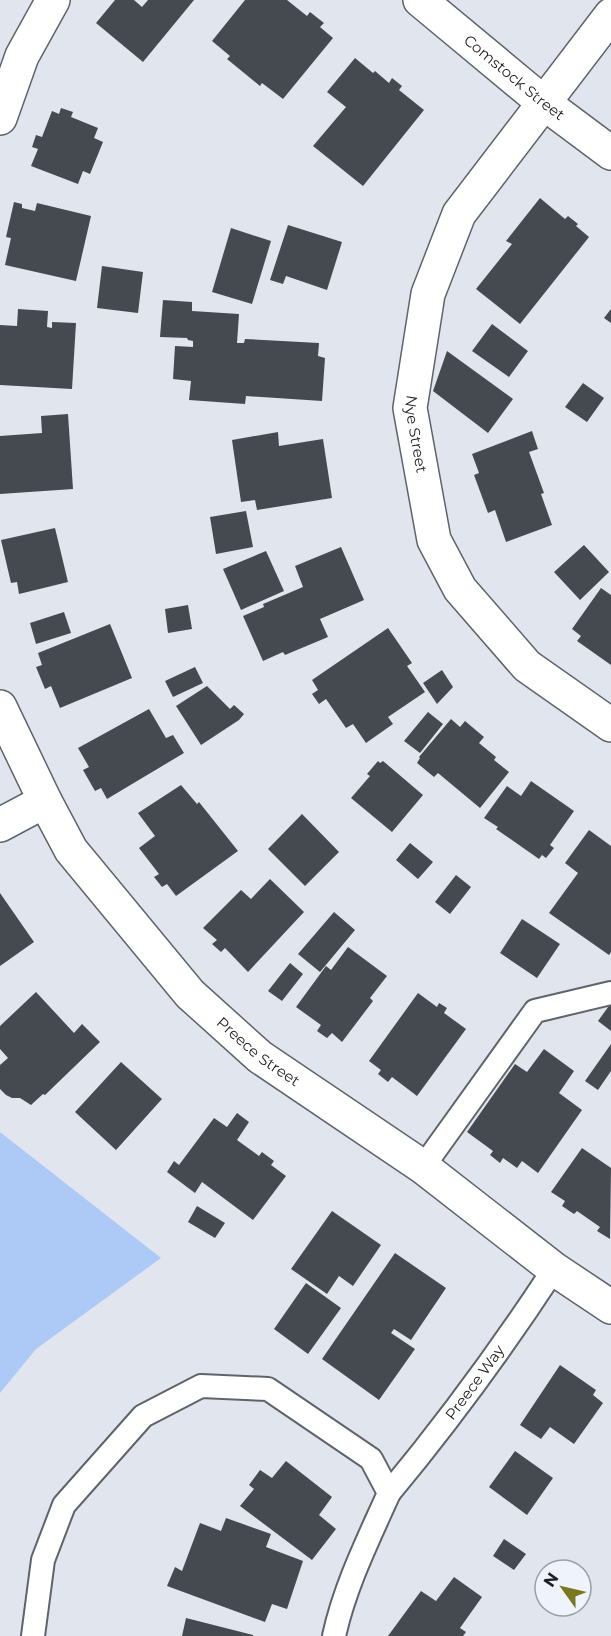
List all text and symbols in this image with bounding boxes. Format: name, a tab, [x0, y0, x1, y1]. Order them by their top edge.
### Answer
street label: Comstock Street	[460, 30, 569, 124]
street label: Nye Street	[401, 394, 432, 474]
street label: Preece Street	[213, 1013, 304, 1090]
street label: Preece Way	[441, 1340, 509, 1423]
north arrow	[533, 1558, 593, 1618]
text: N	[539, 1569, 562, 1591]

